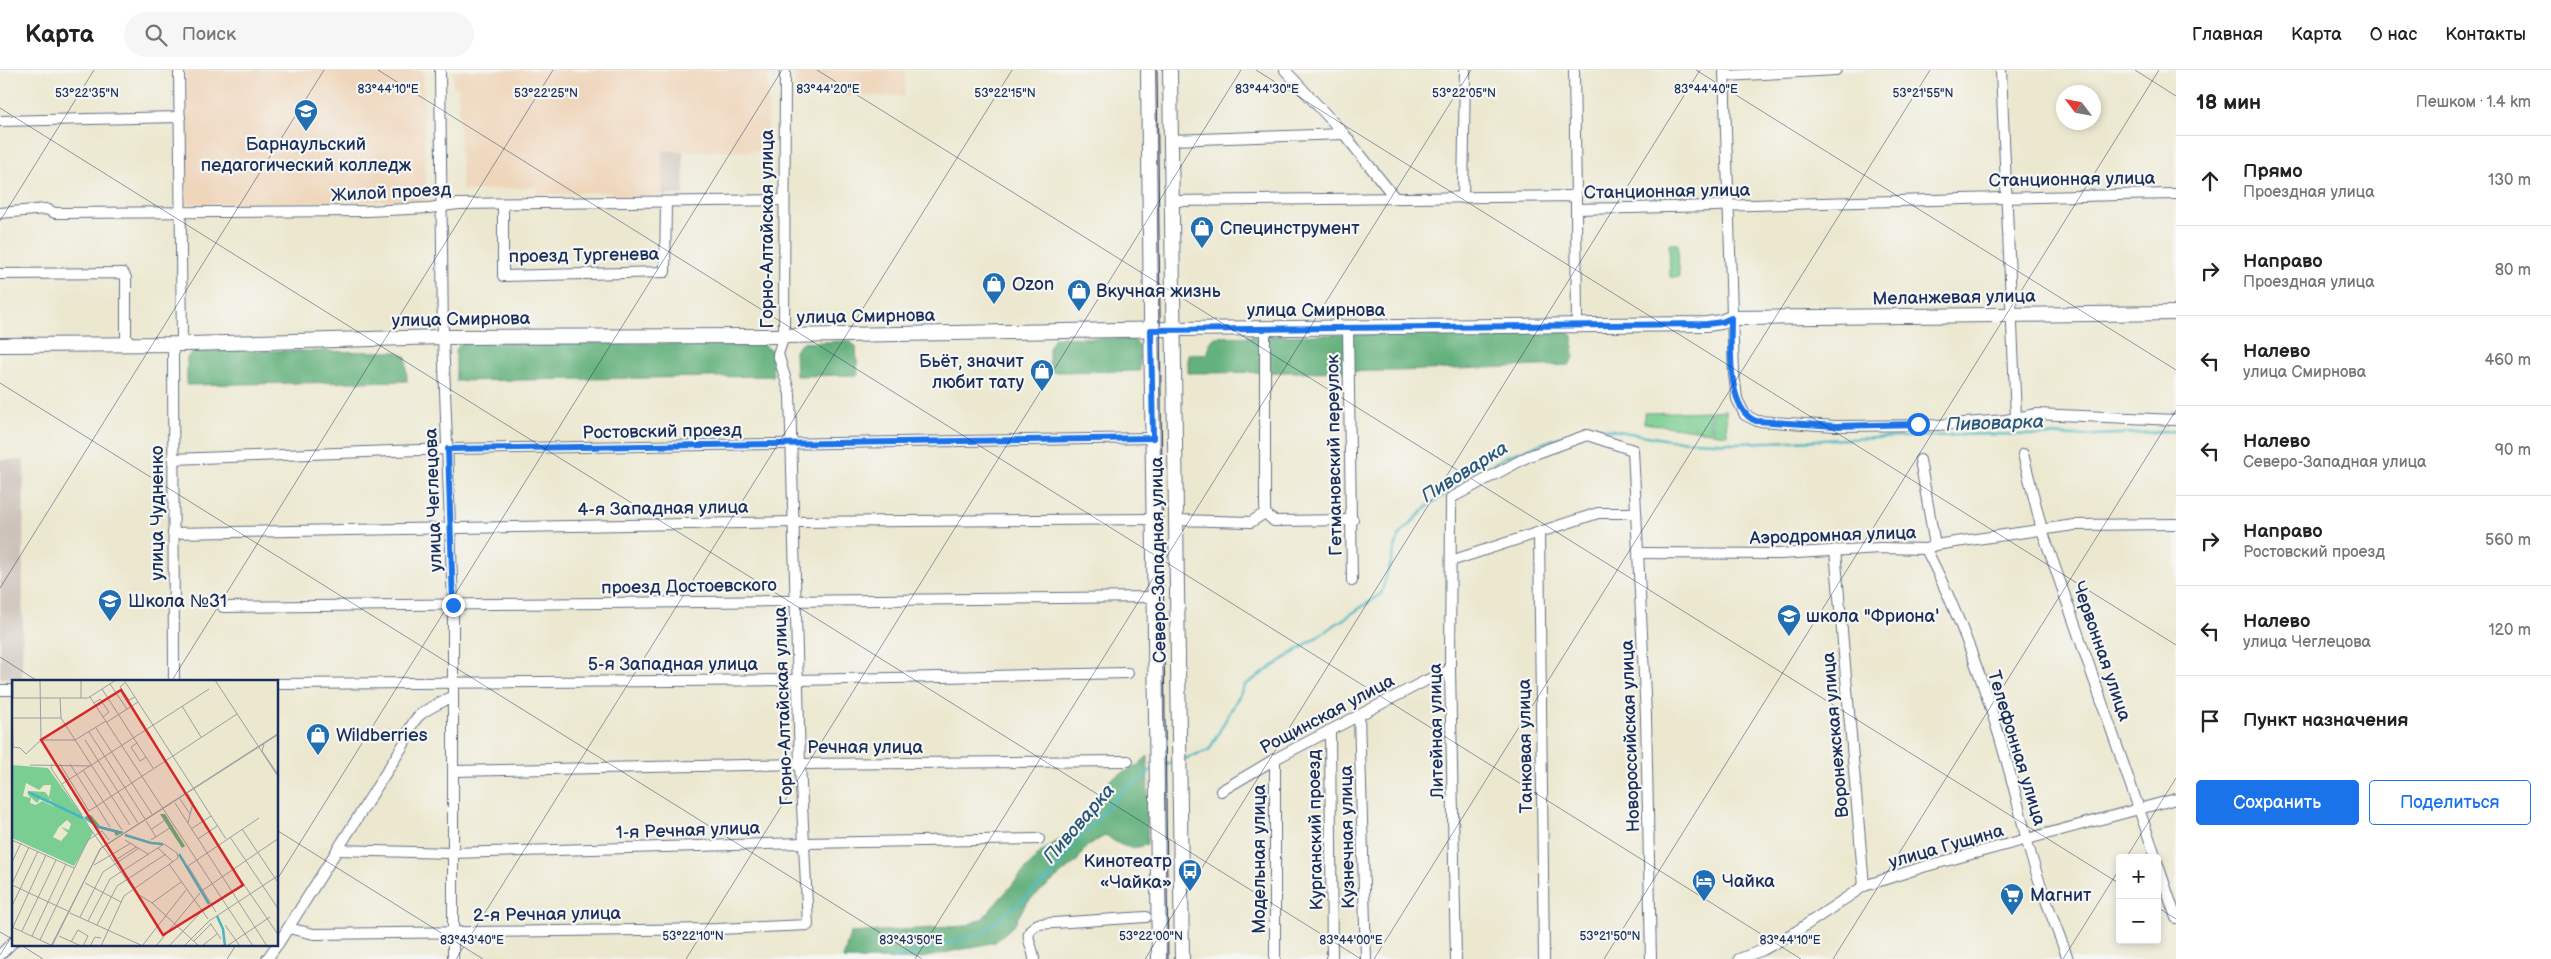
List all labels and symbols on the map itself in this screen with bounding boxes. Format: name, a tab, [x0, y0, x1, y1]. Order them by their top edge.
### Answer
text: 83°44'10"E	[357, 82, 419, 97]
text: 83°44'20"E	[796, 82, 860, 97]
text: 83°44'30"E	[1235, 82, 1299, 97]
text: 83°44'40"E	[1674, 82, 1738, 97]
north arrow	[2056, 85, 2101, 130]
text: 53°22'35"N	[55, 86, 119, 101]
text: 53°22'25"N	[514, 86, 578, 101]
text: 53°22'15"N	[974, 86, 1036, 101]
text: 53°22'05"N	[1432, 86, 1496, 101]
text: 53°21'55"N	[1892, 86, 1954, 101]
school or university icon: Барнаульский педагогический колледж	[293, 98, 319, 132]
street label: Горно-Алтайская улица	[757, 129, 778, 329]
place label: Барнаульский педагогический колледж	[201, 134, 412, 176]
street label: Станционная улица	[1988, 168, 2156, 191]
street label: Жилой проезд	[330, 179, 452, 206]
street label: Станционная улица	[1583, 180, 1751, 203]
shop icon: Специнструмент	[1189, 215, 1215, 249]
place label: Специнструмент	[1220, 218, 1360, 239]
street label: проезд Тургенева	[508, 244, 660, 267]
shop icon: Ozon	[981, 271, 1007, 305]
place label: Ozon	[1012, 274, 1054, 295]
shop icon: Вкучная жизнь	[1066, 278, 1092, 312]
place label: Вкучная жизнь	[1096, 281, 1221, 302]
street label: Меланжевая улица	[1872, 286, 2036, 309]
street label: улица Смирнова	[1247, 300, 1386, 321]
street label: улица Смирнова	[797, 305, 936, 328]
street label: улица Смирнова	[392, 308, 531, 331]
place label: Бьёт, значит любит тату	[919, 351, 1025, 393]
street label: Гетмановский переулок	[1322, 354, 1347, 556]
shop icon: Бьёт, значит любит тату	[1029, 358, 1055, 392]
water label: Пивоварка	[1946, 410, 2044, 437]
route start	[1907, 413, 1930, 436]
street label: Ростовский проезд	[582, 420, 742, 443]
street label: улица Чеглецова	[420, 427, 447, 572]
water label: Пивоварка	[1417, 437, 1512, 508]
street label: улица Чудненко	[147, 446, 168, 580]
street label: Северо-Западная улица	[1146, 456, 1171, 663]
street label: 4-я Западная улица	[577, 497, 749, 520]
street label: Аэродромная улица	[1748, 522, 1917, 549]
street label: проезд Достоевского	[601, 574, 777, 599]
street label: Червонная улица	[2068, 578, 2135, 724]
school or university icon: Школа №31	[97, 588, 123, 622]
place label: Школа №31	[128, 591, 227, 612]
route end	[442, 594, 465, 617]
school or university icon: школа "Фриона'	[1776, 603, 1802, 637]
street label: Горно-Алтайская улица	[770, 606, 797, 806]
place label: школа "Фриона'	[1806, 606, 1939, 627]
street label: Новороссийская улица	[1617, 639, 1644, 833]
street label: Воронежская улица	[1818, 651, 1853, 819]
street label: 5-я Западная улица	[588, 654, 759, 675]
street label: Литейная улица	[1425, 663, 1448, 800]
street label: Телефонная улица	[1983, 668, 2050, 828]
street label: Рощинская улица	[1256, 670, 1398, 759]
street label: Танковая улица	[1514, 678, 1537, 814]
inset map	[12, 680, 279, 946]
shop icon: Wildberries	[305, 722, 331, 756]
place label: Wildberries	[336, 725, 428, 746]
street label: Речная улица	[807, 737, 923, 758]
street label: Курганский проезд	[1304, 749, 1327, 910]
street label: Кузнечная улица	[1336, 765, 1359, 909]
water label: Пивоварка	[1038, 779, 1120, 869]
street label: Модельная улица	[1249, 784, 1270, 934]
street label: 1-я Речная улица	[615, 817, 761, 844]
street label: улица Гущина	[1886, 820, 2006, 873]
place label: Кинотеатр «Чайка»	[1084, 851, 1172, 893]
bus stop icon: Кинотеатр «Чайка»	[1177, 858, 1203, 892]
hotel icon: Чайка	[1691, 868, 1717, 902]
place label: Чайка	[1722, 871, 1775, 892]
supermarket icon: Магнит	[1999, 882, 2025, 916]
place label: Магнит	[2030, 885, 2092, 906]
street label: 2-я Речная улица	[473, 903, 622, 926]
text: 53°22'10"N	[662, 929, 724, 944]
text: 53°22'00"N	[1119, 929, 1183, 944]
text: 53°21'50"N	[1579, 929, 1641, 944]
text: 83°43'40"E	[440, 933, 504, 948]
text: 83°43'50"E	[879, 933, 943, 948]
text: 83°44'00"E	[1319, 933, 1383, 948]
text: 83°44'10"E	[1759, 933, 1821, 948]

